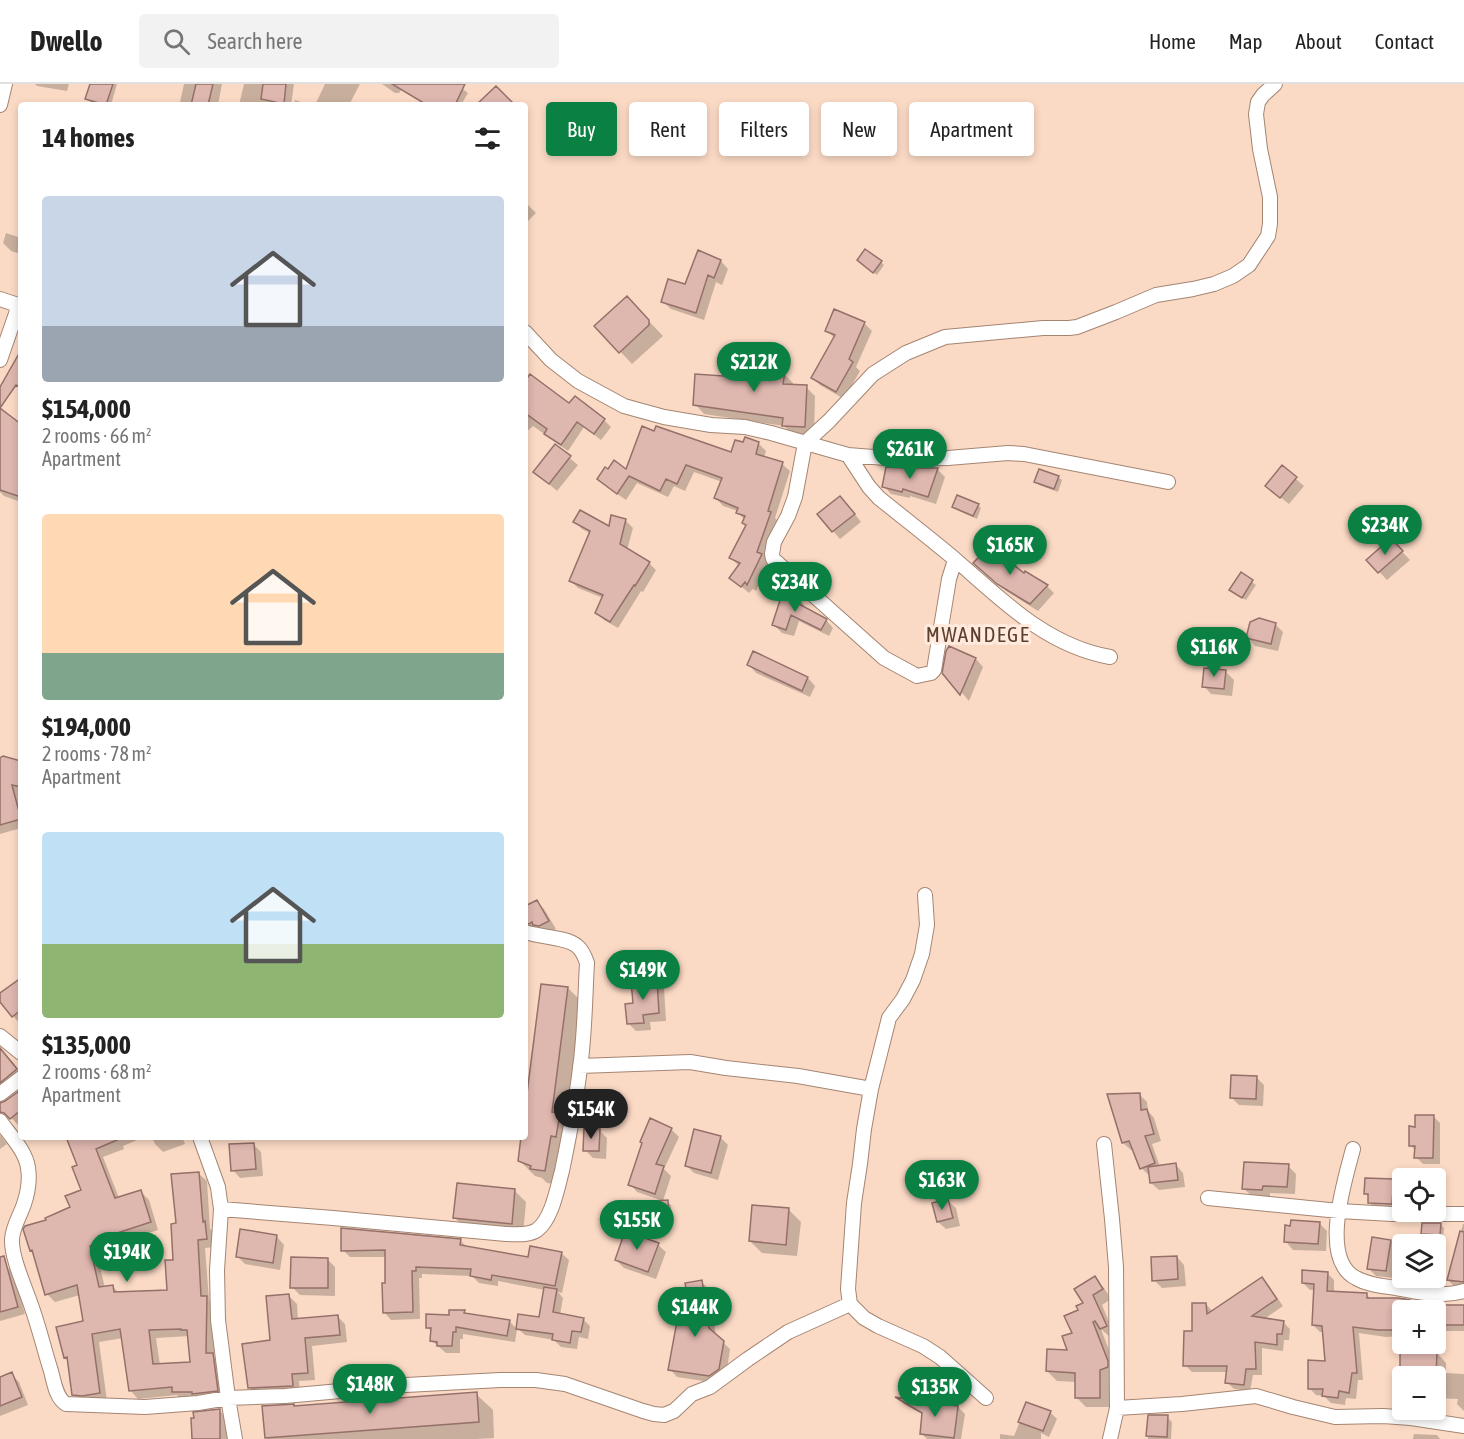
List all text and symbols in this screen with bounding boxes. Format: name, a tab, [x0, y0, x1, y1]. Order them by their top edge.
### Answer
search box	[139, 14, 559, 68]
text: Dwello	[30, 25, 103, 57]
icon: search	[160, 25, 193, 58]
text: Search here	[208, 28, 302, 54]
text: Home	[1149, 29, 1196, 53]
text: Map	[1229, 29, 1263, 53]
text: About	[1296, 29, 1342, 53]
text: Contact	[1375, 29, 1434, 53]
chip: Buy	[546, 102, 617, 156]
chip: Rent	[629, 102, 707, 156]
chip: Filters	[719, 102, 809, 156]
chip: New	[821, 102, 897, 156]
chip: Apartment	[909, 102, 1034, 156]
icon: filters	[471, 122, 504, 155]
text: 14 homes	[42, 123, 135, 153]
icon: home	[219, 235, 327, 343]
pin: $212K	[712, 342, 796, 393]
text: $212K	[731, 350, 777, 373]
text: $154,000	[42, 394, 131, 424]
text: 2 rooms · 66 m²	[42, 424, 152, 447]
pin: $261K	[868, 429, 952, 480]
text: $261K	[887, 437, 933, 460]
text: Apartment	[42, 447, 121, 470]
pin: $234K	[1343, 505, 1427, 556]
text: $234K	[1362, 513, 1408, 536]
pin: $165K	[968, 525, 1052, 576]
text: $165K	[987, 533, 1033, 556]
icon: home	[219, 553, 327, 661]
pin: $234K	[753, 562, 837, 613]
text: $234K	[772, 570, 818, 593]
district label: MWANDEGE	[926, 622, 1030, 646]
pin: $116K	[1172, 627, 1256, 678]
text: $116K	[1191, 635, 1237, 658]
text: $194,000	[42, 712, 131, 742]
text: 2 rooms · 78 m²	[42, 742, 152, 765]
text: Apartment	[42, 765, 121, 788]
icon: home	[219, 871, 327, 979]
pin: $149K	[601, 950, 685, 1001]
text: $149K	[620, 958, 666, 981]
text: $135,000	[42, 1030, 131, 1060]
text: 2 rooms · 68 m²	[42, 1060, 152, 1083]
text: Apartment	[42, 1083, 121, 1106]
pin: $154K	[549, 1089, 633, 1140]
text: $154K	[568, 1097, 614, 1120]
pin: $163K	[900, 1160, 984, 1211]
text: $163K	[919, 1168, 965, 1191]
map controls	[1392, 1168, 1446, 1420]
button: locate	[1392, 1168, 1446, 1222]
pin: $155K	[595, 1200, 679, 1251]
text: $155K	[614, 1208, 660, 1231]
pin: $194K	[85, 1232, 169, 1283]
button: layers	[1392, 1234, 1446, 1288]
text: $194K	[104, 1240, 150, 1263]
pin: $144K	[653, 1287, 737, 1338]
text: $144K	[672, 1295, 718, 1318]
button: +	[1392, 1300, 1446, 1354]
pin: $148K	[328, 1364, 412, 1415]
button: −	[1392, 1366, 1446, 1420]
pin: $135K	[893, 1367, 977, 1418]
text: $148K	[347, 1372, 393, 1395]
text: $135K	[912, 1375, 958, 1398]

